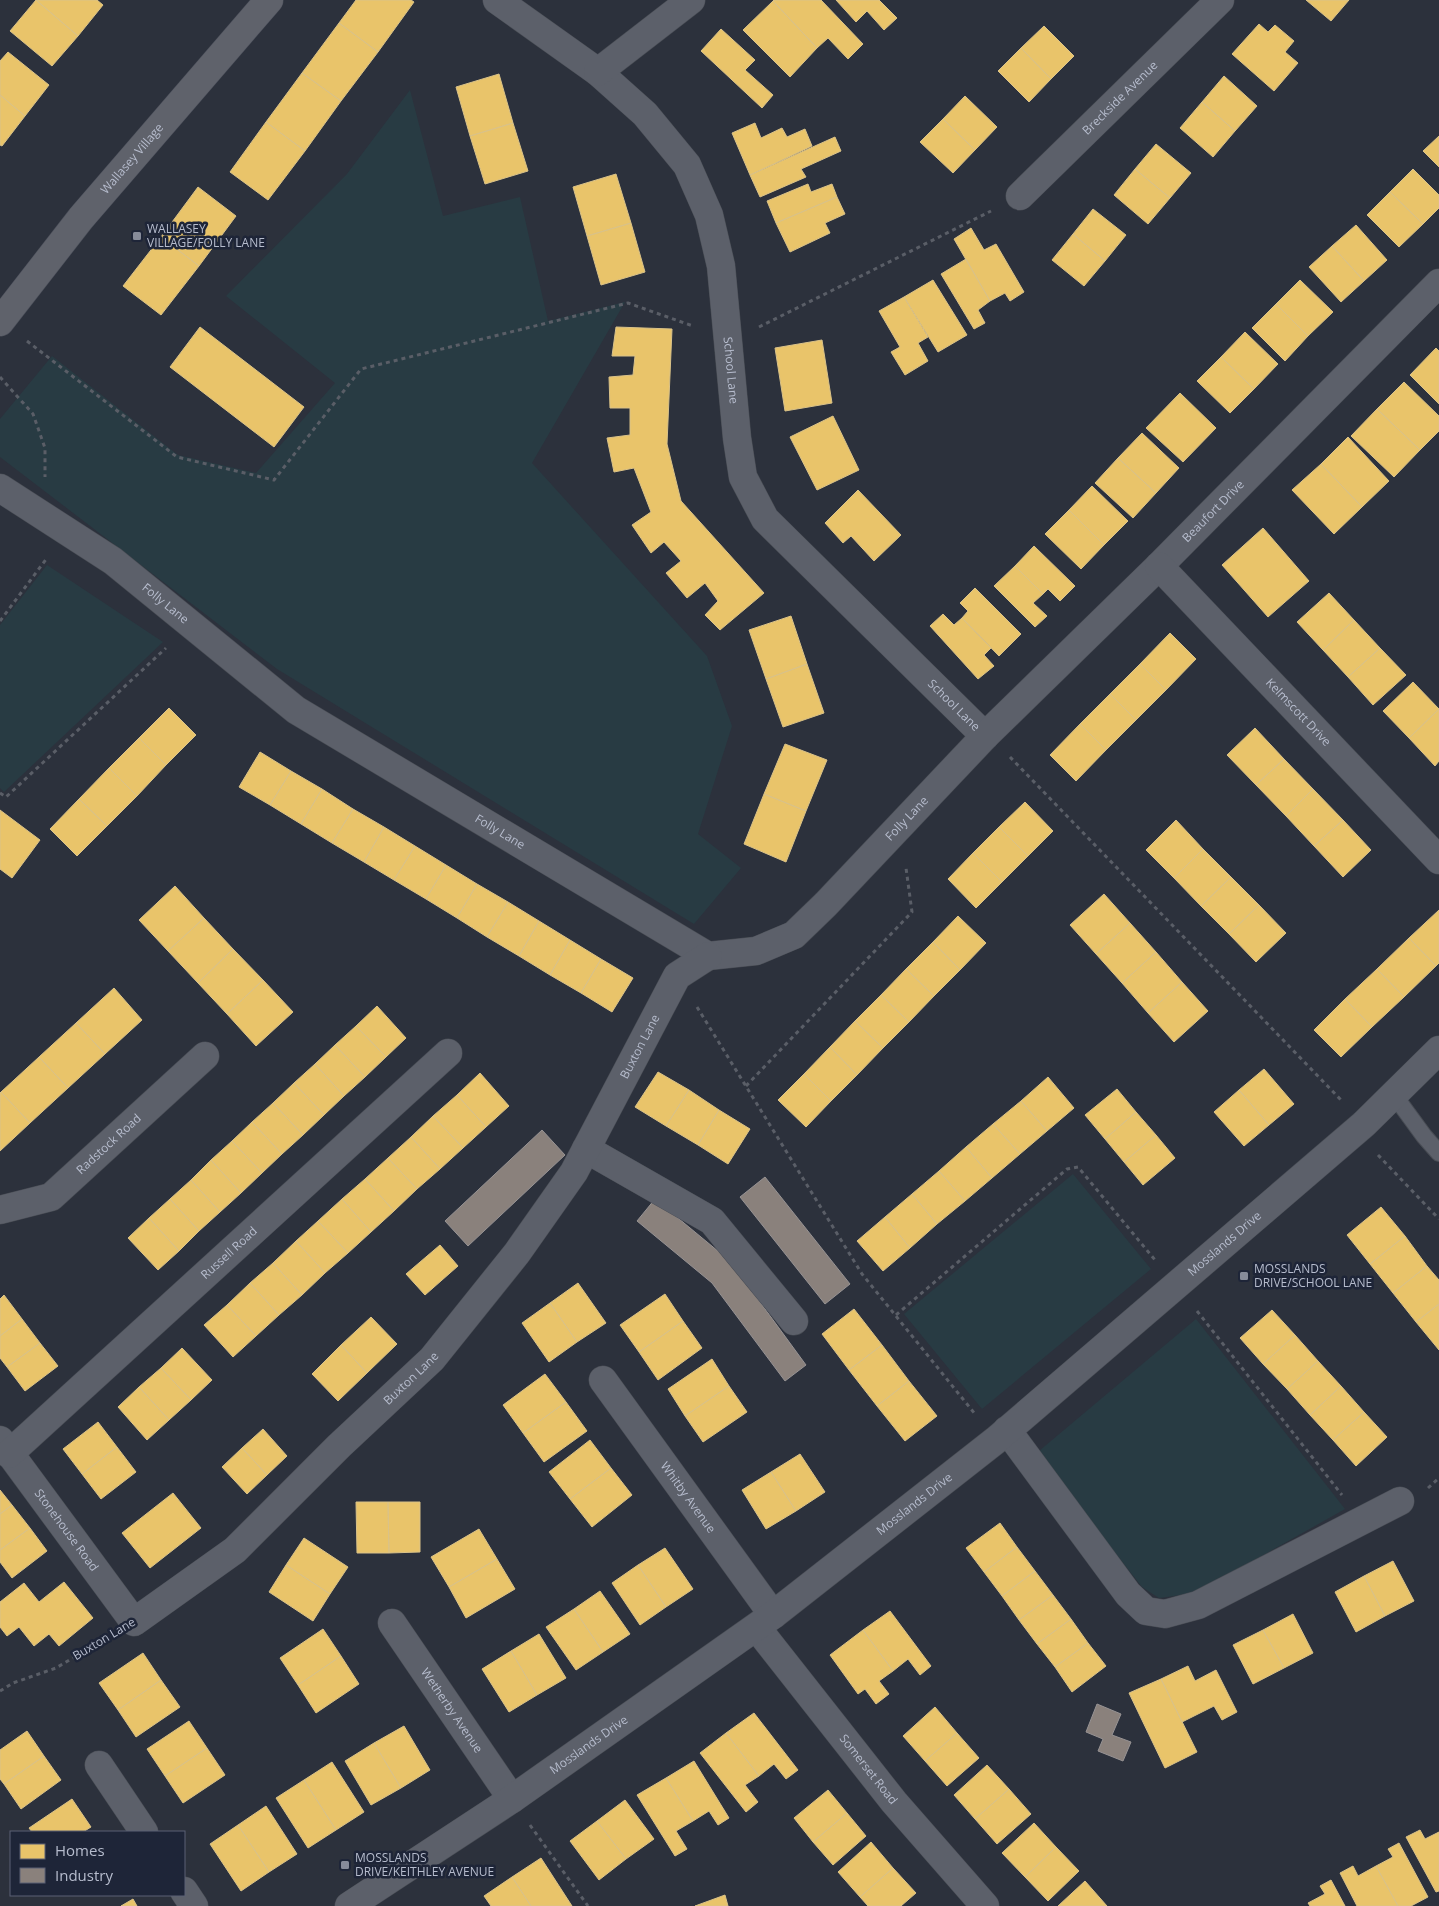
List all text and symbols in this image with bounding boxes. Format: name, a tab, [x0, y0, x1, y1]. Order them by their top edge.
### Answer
street label: Breckside Avenue	[1078, 57, 1161, 138]
street label: Wallasey Village	[96, 119, 167, 197]
place label: WALLASEY VILLAGE/FOLLY LANE	[147, 220, 265, 251]
marker: WALLASEY VILLAGE/FOLLY LANE	[131, 230, 143, 242]
street label: School Lane	[720, 336, 743, 405]
street label: Beaufort Drive	[1178, 476, 1248, 546]
street label: Folly Lane	[139, 579, 193, 628]
street label: Kelmscott Drive	[1262, 674, 1335, 750]
street label: School Lane	[924, 675, 984, 735]
street label: Folly Lane	[881, 792, 932, 844]
street label: Folly Lane	[472, 810, 529, 853]
street label: Buxton Lane	[616, 1011, 663, 1082]
street label: Radstock Road	[72, 1110, 145, 1178]
street label: Mosslands Drive	[1184, 1207, 1265, 1280]
street label: Russell Road	[197, 1223, 261, 1283]
place label: MOSSLANDS DRIVE/SCHOOL LANE	[1254, 1260, 1372, 1291]
marker: MOSSLANDS DRIVE/SCHOOL LANE	[1238, 1270, 1250, 1282]
street label: Buxton Lane	[379, 1348, 443, 1408]
street label: Whitby Avenue	[657, 1458, 720, 1536]
street label: Mosslands Drive	[873, 1468, 956, 1539]
street label: Stonehouse Road	[31, 1485, 103, 1575]
street label: Buxton Lane	[69, 1613, 139, 1664]
street label: Wetherby Avenue	[417, 1664, 487, 1756]
street label: Mosslands Drive	[546, 1711, 631, 1778]
street label: Somerset Road	[836, 1730, 902, 1808]
legend	[10, 1831, 185, 1896]
text: Homes	[55, 1840, 105, 1860]
place label: MOSSLANDS DRIVE/KEITHLEY AVENUE	[355, 1849, 494, 1880]
marker: MOSSLANDS DRIVE/KEITHLEY AVENUE	[339, 1859, 351, 1871]
text: Industry	[55, 1865, 113, 1885]

